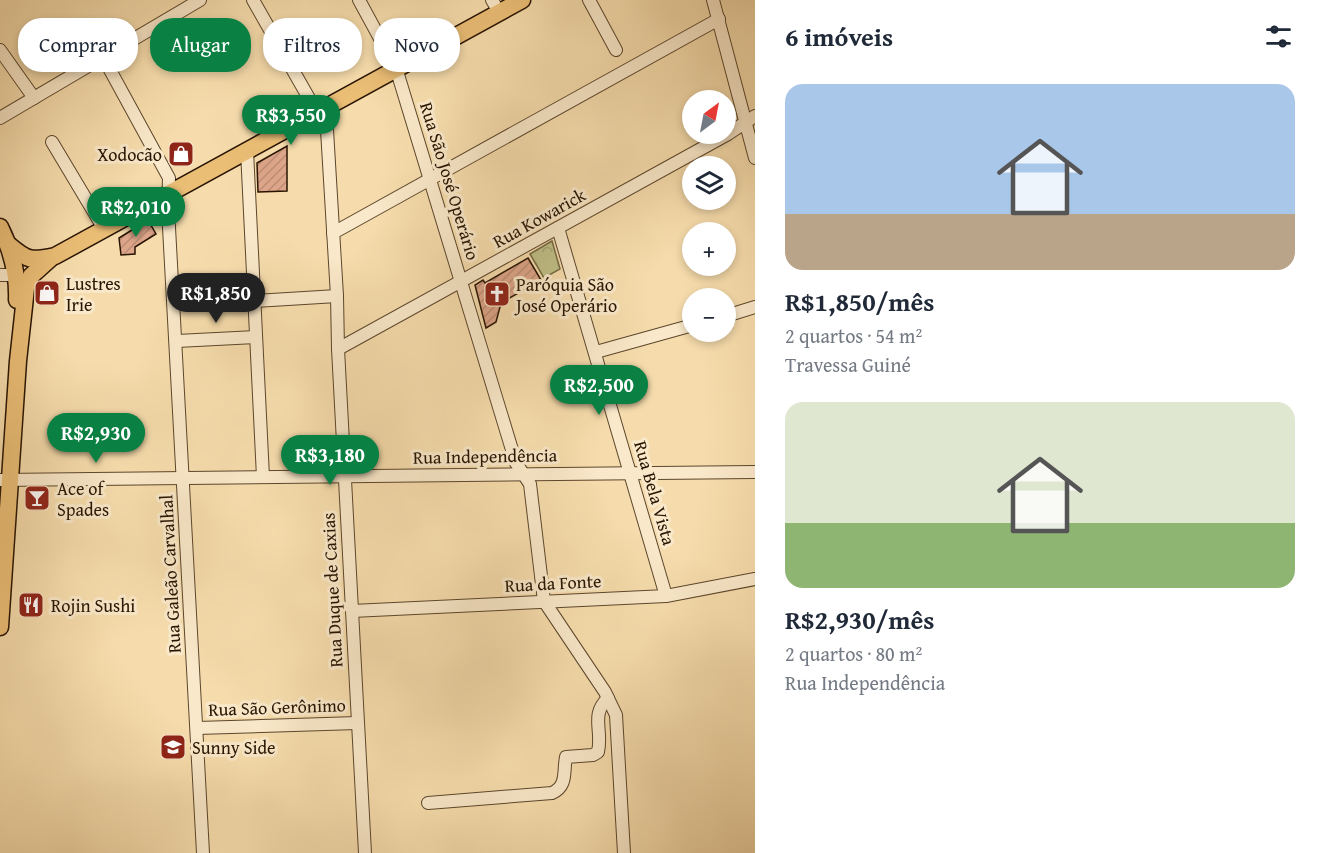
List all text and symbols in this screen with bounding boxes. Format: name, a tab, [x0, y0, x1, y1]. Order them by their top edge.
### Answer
text: 6 imóveis	[785, 17, 893, 56]
chip: Comprar	[18, 18, 138, 72]
chip: Alugar	[150, 18, 251, 72]
chip: Filtros	[263, 18, 362, 72]
chip: Novo	[374, 18, 460, 72]
icon: filters	[1262, 20, 1295, 53]
north arrow	[682, 90, 736, 144]
map controls	[682, 90, 736, 342]
pin: R$3,550	[236, 95, 346, 146]
street label: Rua São José Operário	[413, 99, 487, 263]
text: R$3,550	[256, 100, 326, 129]
icon: home	[986, 123, 1094, 231]
shop icon: Xodocão	[166, 139, 196, 169]
place label: Xodocão	[97, 141, 162, 168]
button: layers	[682, 156, 736, 210]
street label: Rua Kowarick	[488, 181, 591, 255]
pin: R$2,010	[81, 187, 191, 238]
text: R$2,010	[101, 192, 171, 221]
button: +	[682, 222, 736, 276]
place label: Lustres Irie	[66, 270, 121, 318]
place label: Paróquia São José Operário	[514, 271, 617, 319]
pin: R$1,850	[161, 273, 271, 324]
shop icon: Lustres Irie	[32, 278, 62, 308]
text: R$1,850	[181, 278, 251, 307]
church icon: Paróquia São José Operário	[482, 279, 512, 309]
text: R$1,850/mês	[785, 282, 934, 321]
button: −	[682, 288, 736, 342]
text: 2 quartos · 54 m²	[785, 321, 922, 350]
text: Travessa Guiné	[785, 350, 911, 379]
pin: R$2,500	[544, 365, 654, 416]
text: R$2,500	[564, 370, 634, 399]
pin: R$2,930	[41, 413, 151, 464]
text: R$2,930	[61, 418, 131, 447]
pin: R$3,180	[275, 435, 385, 486]
street label: Rua Bela Vista	[627, 438, 683, 549]
text: R$3,180	[295, 440, 365, 469]
street label: Rua Independência	[413, 441, 558, 471]
icon: home	[986, 441, 1094, 549]
place label: Ace of Spades	[57, 475, 109, 523]
bar icon: Ace of Spades	[22, 483, 52, 513]
street label: Rua Galeão Carvalhal	[152, 494, 188, 654]
street label: Rua Duque de Caxias	[314, 512, 350, 668]
street label: Rua da Fonte	[504, 567, 602, 599]
restaurant icon: Rojin Sushi	[16, 590, 46, 620]
place label: Rojin Sushi	[51, 592, 135, 619]
text: R$2,930/mês	[785, 600, 934, 639]
text: 2 quartos · 80 m²	[785, 639, 922, 668]
text: Rua Independência	[785, 668, 945, 697]
street label: Rua São Gerônimo	[208, 691, 346, 723]
school or university icon: Sunny Side	[158, 732, 188, 762]
place label: Sunny Side	[192, 734, 276, 761]

